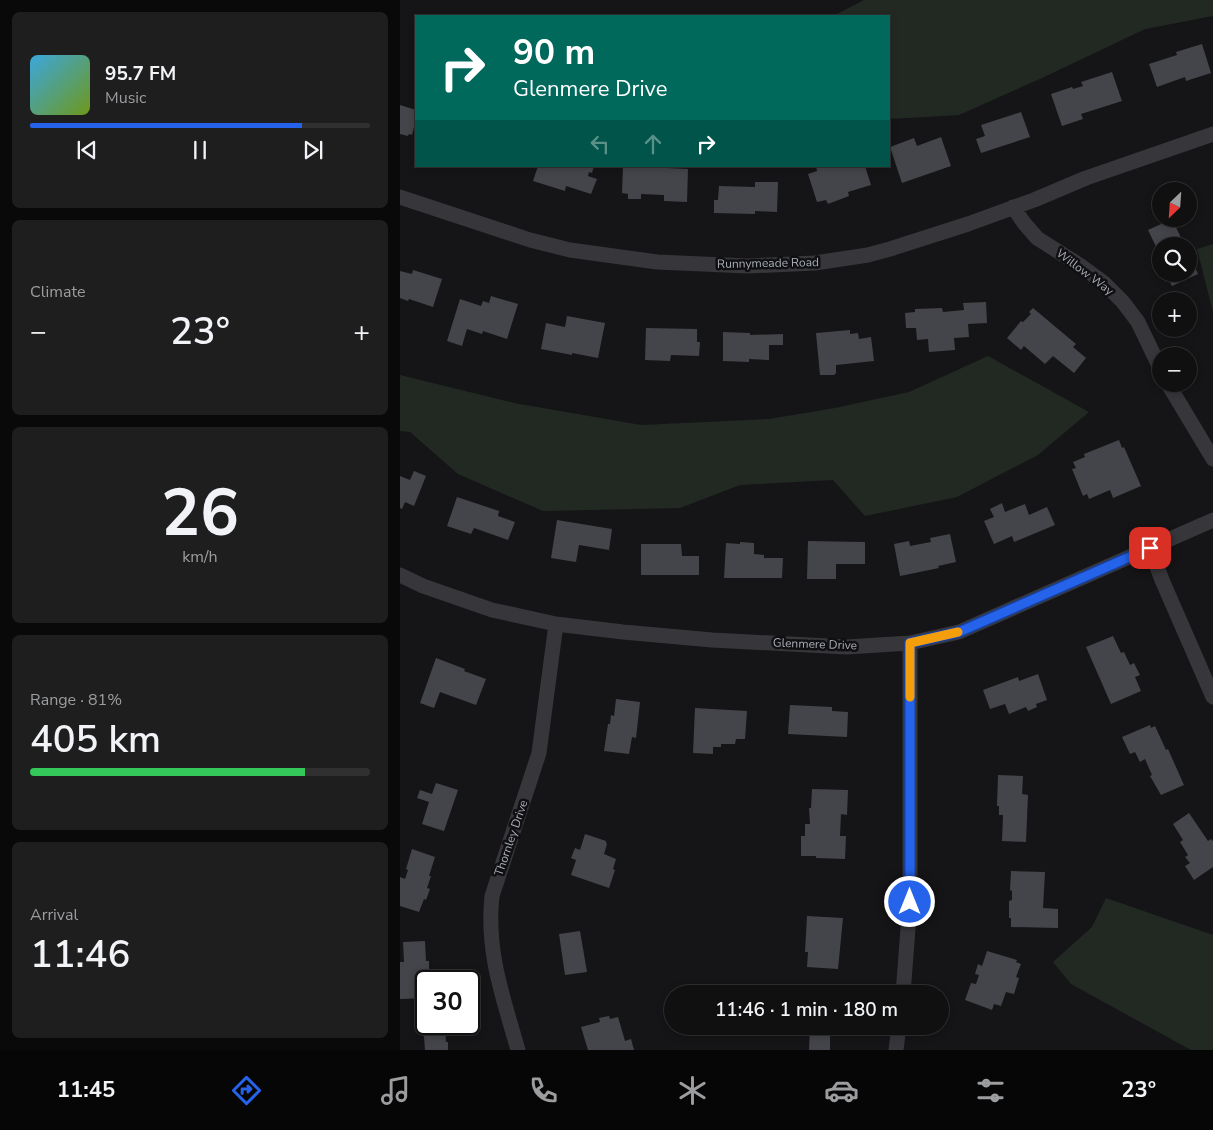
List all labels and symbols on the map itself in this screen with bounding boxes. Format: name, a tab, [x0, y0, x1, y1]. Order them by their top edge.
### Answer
north arrow	[1152, 182, 1198, 228]
street label: Willow Way	[1053, 245, 1118, 299]
street label: Runnymeade Road	[717, 254, 819, 272]
pin	[1129, 527, 1171, 569]
street label: Glenmere Drive	[773, 635, 857, 653]
street label: Thornley Drive	[491, 798, 531, 878]
position arrow	[883, 875, 935, 927]
speed limit sign: 30	[415, 970, 480, 1035]

